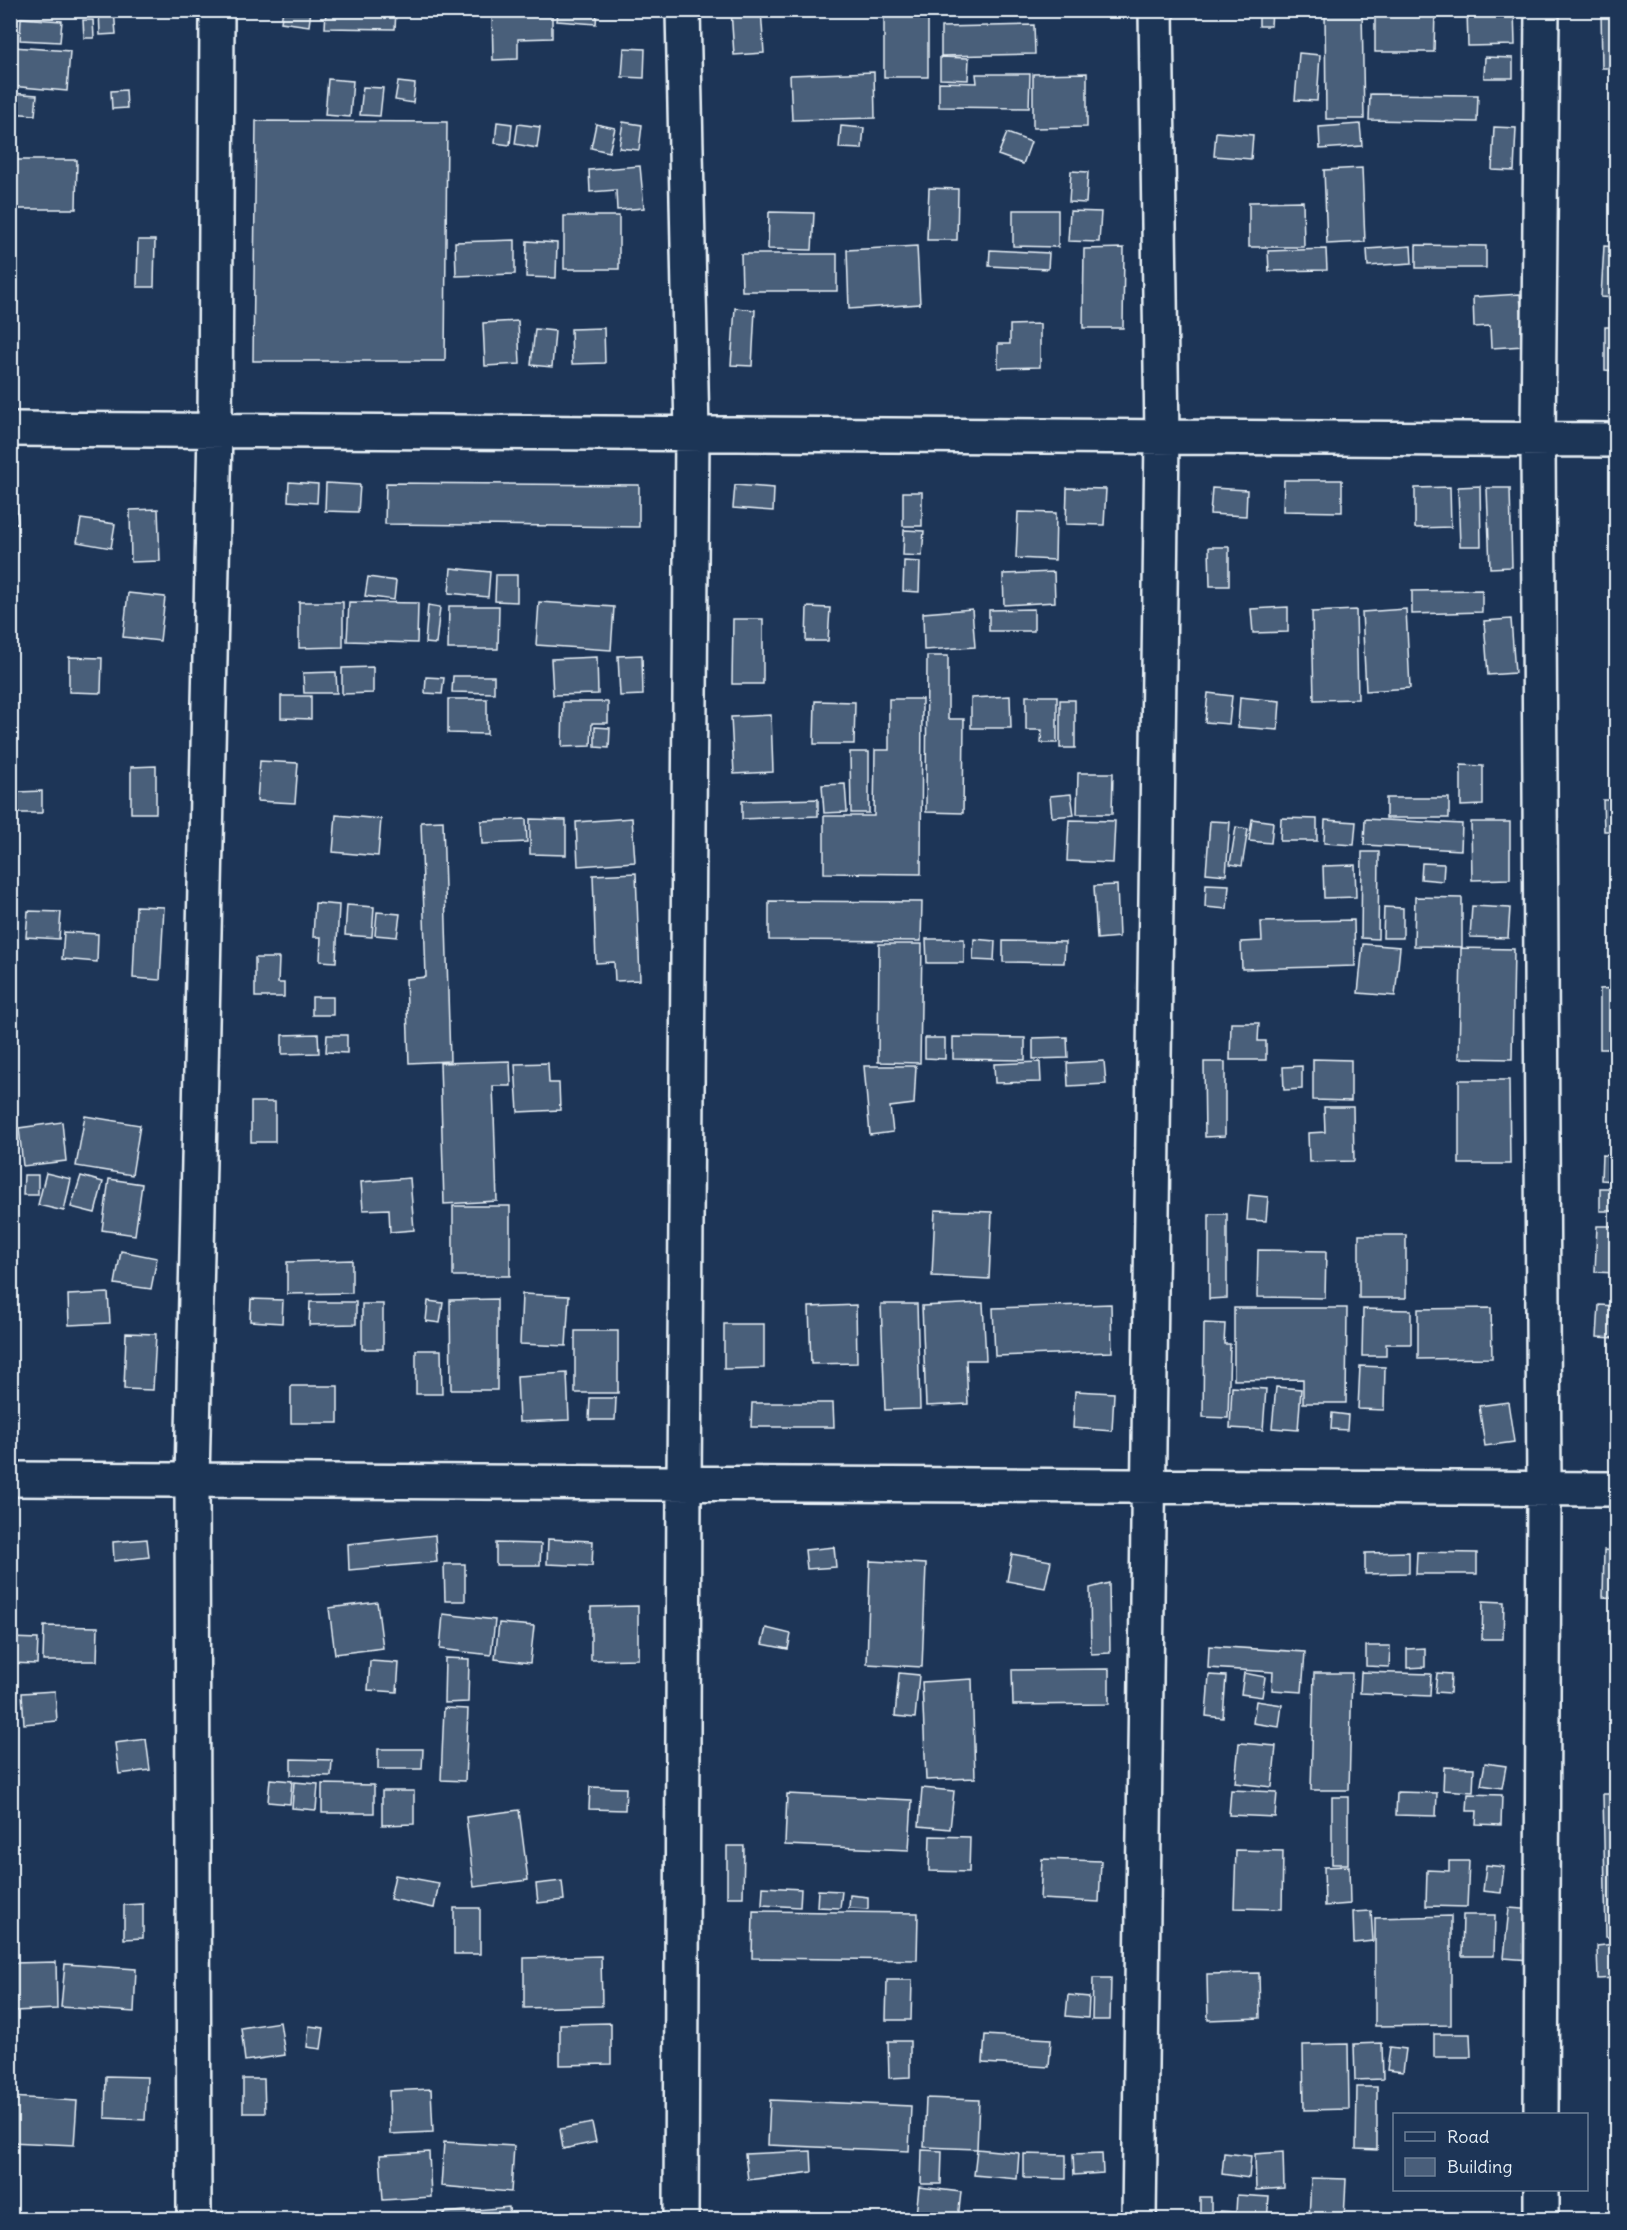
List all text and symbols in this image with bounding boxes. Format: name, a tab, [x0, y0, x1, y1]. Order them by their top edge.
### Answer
legend	[1393, 2113, 1588, 2191]
text: Road	[1447, 2125, 1490, 2148]
text: Building	[1447, 2155, 1512, 2178]

